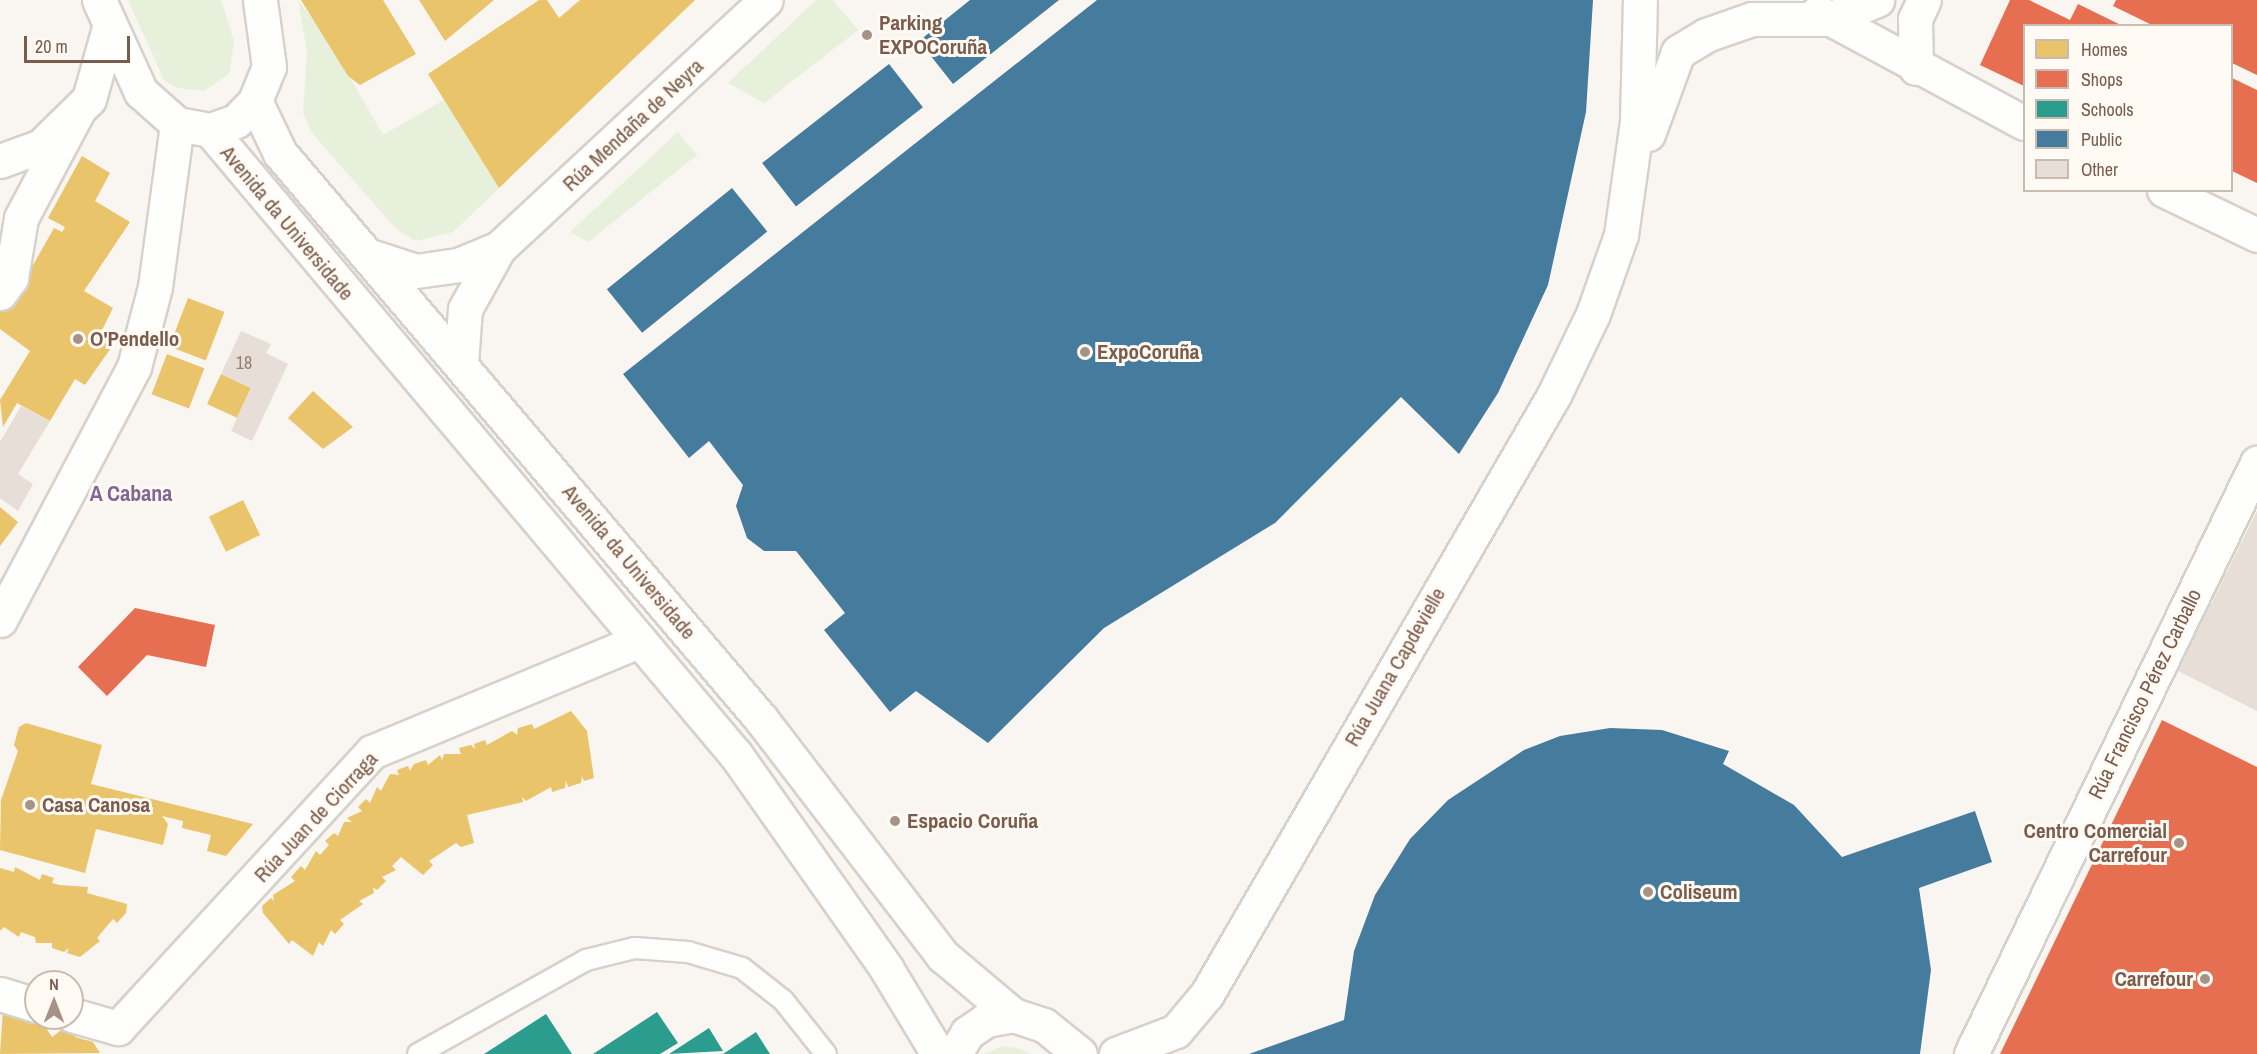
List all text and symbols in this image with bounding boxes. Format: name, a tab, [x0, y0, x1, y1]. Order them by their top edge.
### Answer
place label: Parking EXPOCoruña	[879, 10, 987, 60]
scale bar	[27, 24, 134, 62]
legend	[2023, 24, 2233, 192]
marker: Parking EXPOCoruña	[860, 28, 874, 42]
text: 20 m	[35, 34, 68, 59]
text: Homes	[2081, 37, 2128, 62]
street label: Rúa Mendaña de Neyra	[558, 53, 708, 197]
text: Shops	[2081, 67, 2123, 92]
text: Schools	[2081, 97, 2134, 122]
text: Public	[2081, 127, 2122, 152]
street label: Avenida da Universidade	[215, 141, 359, 305]
text: Other	[2081, 157, 2118, 182]
place label: O'Pendello	[90, 326, 179, 352]
marker: O'Pendello	[71, 332, 85, 346]
place label: ExpoCoruña	[1097, 339, 1199, 365]
marker: ExpoCoruña	[1078, 345, 1092, 359]
house number: 18	[236, 352, 252, 374]
street label: Avenida da Universidade	[557, 480, 701, 644]
district label: A Cabana	[89, 481, 173, 507]
street label: Rúa Juana Capdevielle	[1339, 583, 1451, 751]
street label: Rúa Francisco Pérez Carballo	[2083, 585, 2207, 803]
street label: Rúa Juan de Ciorraga	[249, 746, 383, 888]
place label: Casa Canosa	[42, 792, 150, 818]
marker: Casa Canosa	[23, 798, 37, 812]
place label: Espacio Coruña	[907, 808, 1038, 834]
marker: Espacio Coruña	[888, 814, 902, 828]
place label: Centro Comercial Carrefour	[2023, 818, 2167, 868]
marker: Centro Comercial Carrefour	[2172, 836, 2186, 850]
place label: Coliseum	[1660, 879, 1738, 905]
marker: Coliseum	[1641, 885, 1655, 899]
place label: Carrefour	[2115, 966, 2193, 992]
north arrow	[24, 970, 84, 1030]
marker: Carrefour	[2198, 972, 2212, 986]
text: N	[49, 973, 59, 995]

